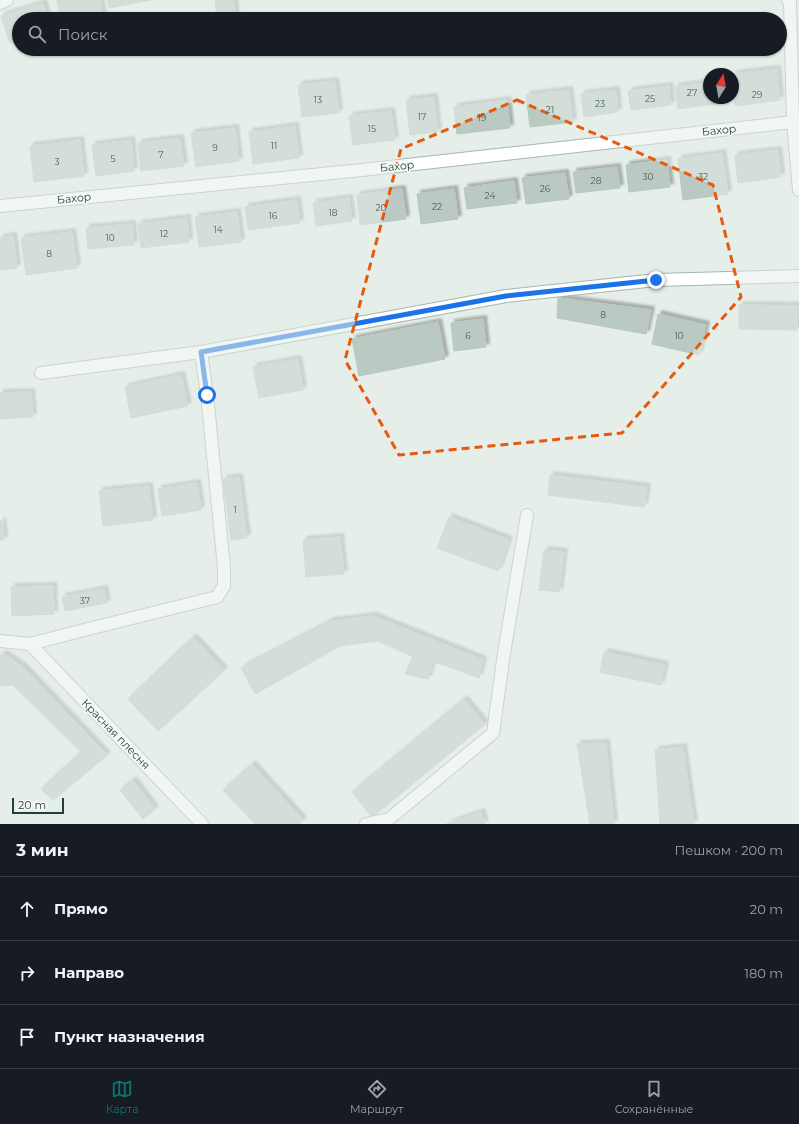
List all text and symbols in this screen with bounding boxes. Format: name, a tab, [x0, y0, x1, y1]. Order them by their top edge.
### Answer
search box	[12, 12, 787, 56]
icon: search	[26, 23, 48, 45]
text: Поиск	[58, 25, 107, 44]
north arrow	[703, 68, 739, 104]
house number: 27	[687, 87, 697, 98]
house number: 29	[752, 89, 763, 100]
house number: 25	[645, 93, 655, 104]
house number: 13	[314, 94, 322, 105]
house number: 23	[595, 98, 605, 109]
house number: 21	[546, 104, 554, 115]
house number: 17	[418, 111, 426, 122]
house number: 19	[478, 112, 487, 123]
street label: Бахор	[701, 121, 737, 139]
house number: 15	[368, 123, 376, 134]
house number: 11	[271, 140, 277, 151]
house number: 9	[212, 142, 218, 153]
house number: 7	[158, 149, 164, 160]
house number: 5	[110, 153, 116, 164]
house number: 3	[54, 156, 60, 167]
street label: Бахор	[379, 157, 415, 175]
house number: 30	[642, 171, 654, 182]
house number: 32	[698, 171, 708, 182]
house number: 28	[591, 175, 602, 186]
house number: 26	[540, 183, 551, 194]
street label: Бахор	[56, 189, 92, 207]
house number: 24	[485, 190, 495, 201]
house number: 22	[432, 201, 442, 212]
house number: 20	[375, 202, 387, 213]
house number: 18	[329, 207, 338, 218]
house number: 16	[269, 210, 278, 221]
house number: 14	[213, 224, 223, 235]
house number: 12	[160, 228, 168, 239]
house number: 10	[105, 232, 115, 243]
house number: 8	[46, 248, 52, 259]
route end	[647, 271, 665, 289]
house number: 8	[600, 309, 606, 320]
house number: 6	[465, 330, 471, 341]
house number: 10	[674, 330, 684, 341]
route start	[198, 386, 216, 404]
house number: 1	[233, 504, 237, 515]
house number: 37	[80, 595, 90, 606]
street label: Красная плесня	[79, 696, 153, 772]
scale bar	[12, 796, 64, 815]
text: 20 m	[18, 798, 46, 812]
text: 3 мин	[16, 840, 69, 860]
text: Пешком · 200 m	[674, 842, 783, 858]
icon: ahead	[16, 898, 38, 920]
text: Прямо	[54, 899, 108, 918]
text: 20 m	[750, 901, 783, 917]
icon: right	[16, 962, 38, 984]
text: Направо	[54, 963, 124, 982]
text: 180 m	[744, 965, 783, 981]
icon: arrive	[16, 1026, 38, 1048]
text: Пункт назначения	[54, 1027, 205, 1046]
tab: Карта	[106, 1078, 139, 1116]
tab: Маршрут	[350, 1078, 403, 1116]
tab: Сохранённые	[615, 1078, 693, 1116]

